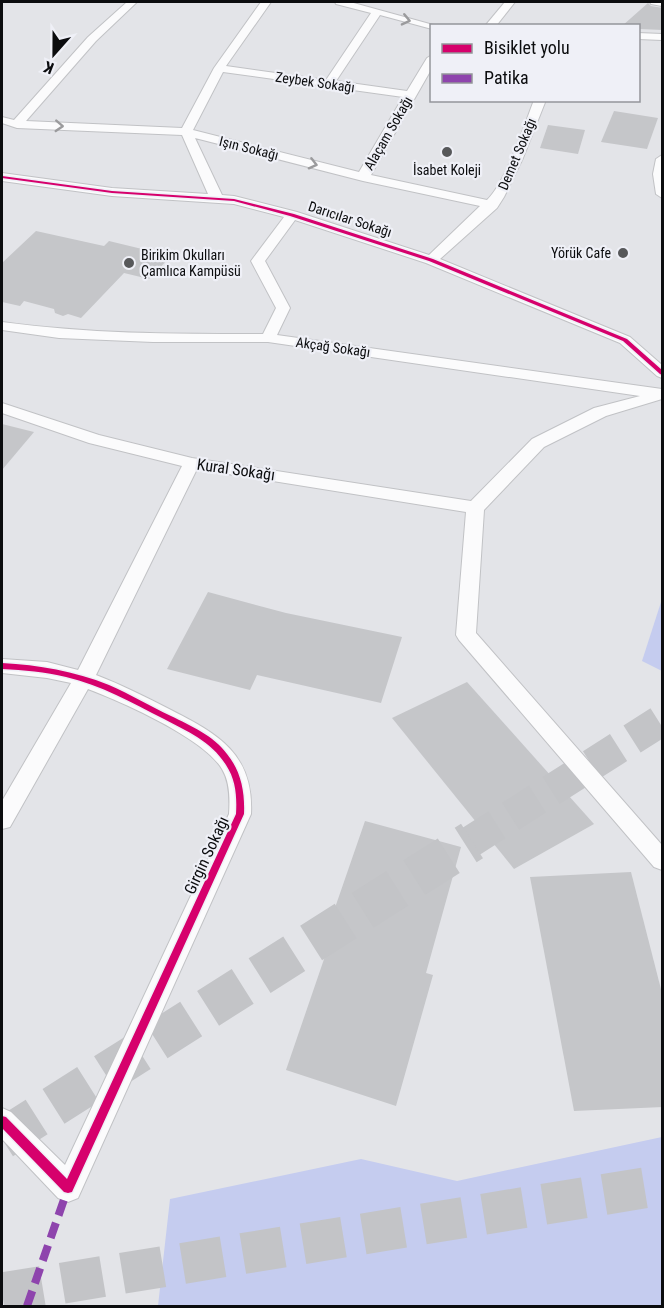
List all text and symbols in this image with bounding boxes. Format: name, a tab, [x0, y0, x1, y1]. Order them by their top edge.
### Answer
one-way arrow	[401, 12, 411, 25]
north arrow	[24, 24, 84, 84]
legend	[430, 24, 640, 102]
text: Bisiklet yolu	[484, 37, 570, 58]
text: K	[41, 57, 56, 78]
text: Patika	[484, 67, 529, 88]
street label: Zeybek Sokağı	[274, 69, 356, 95]
street label: Alaçam Sokağı	[360, 93, 416, 173]
street label: Demet Sokağı	[495, 116, 539, 192]
one-way arrow	[55, 120, 64, 133]
street label: Işın Sokağı	[218, 133, 280, 163]
marker: İsabet Koleji	[440, 145, 454, 159]
one-way arrow	[308, 157, 318, 170]
place label: İsabet Koleji	[413, 162, 481, 178]
street label: Darıcılar Sokağı	[306, 198, 394, 240]
place label: Yörük Cafe	[551, 245, 611, 261]
marker: Yörük Cafe	[616, 246, 630, 260]
place label: Birikim Okulları Çamlıca Kampüsü	[141, 247, 241, 279]
marker: Birikim Okulları Çamlıca Kampüsü	[122, 256, 136, 270]
street label: Akçağ Sokağı	[295, 334, 371, 360]
street label: Kural Sokağı	[196, 455, 276, 484]
street label: Girgin Sokağı	[180, 813, 233, 897]

